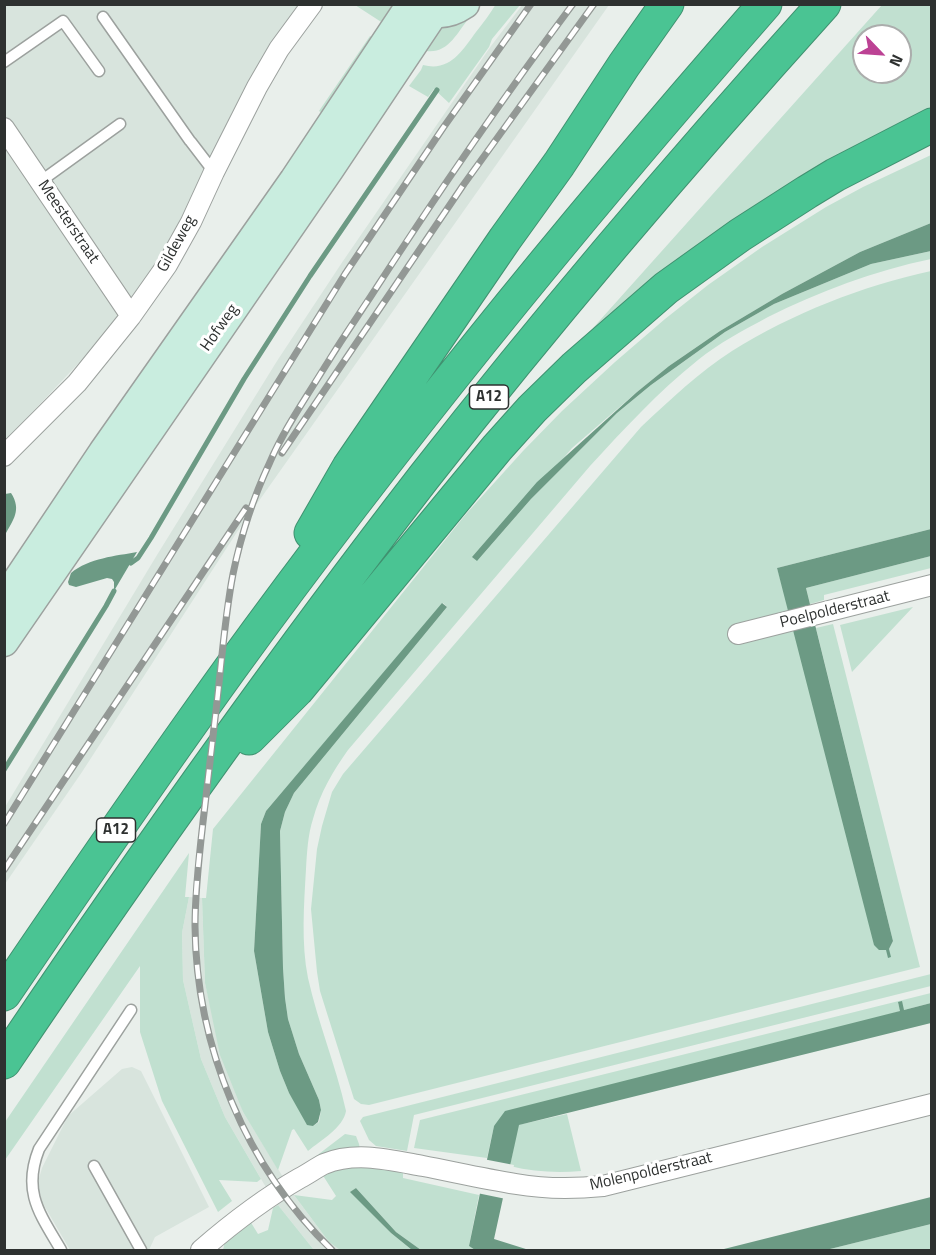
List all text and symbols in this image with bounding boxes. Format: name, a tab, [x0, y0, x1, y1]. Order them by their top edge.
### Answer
north arrow	[852, 24, 912, 84]
text: N	[883, 51, 910, 71]
street label: Meesterstraat	[33, 177, 103, 267]
street label: Gildeweg	[154, 212, 200, 276]
street label: Hofweg	[197, 301, 243, 355]
road number: A12	[470, 385, 508, 409]
street label: Poelpolderstraat	[778, 587, 892, 633]
road number: A12	[96, 818, 136, 842]
street label: Molenpolderstraat	[588, 1149, 714, 1195]

